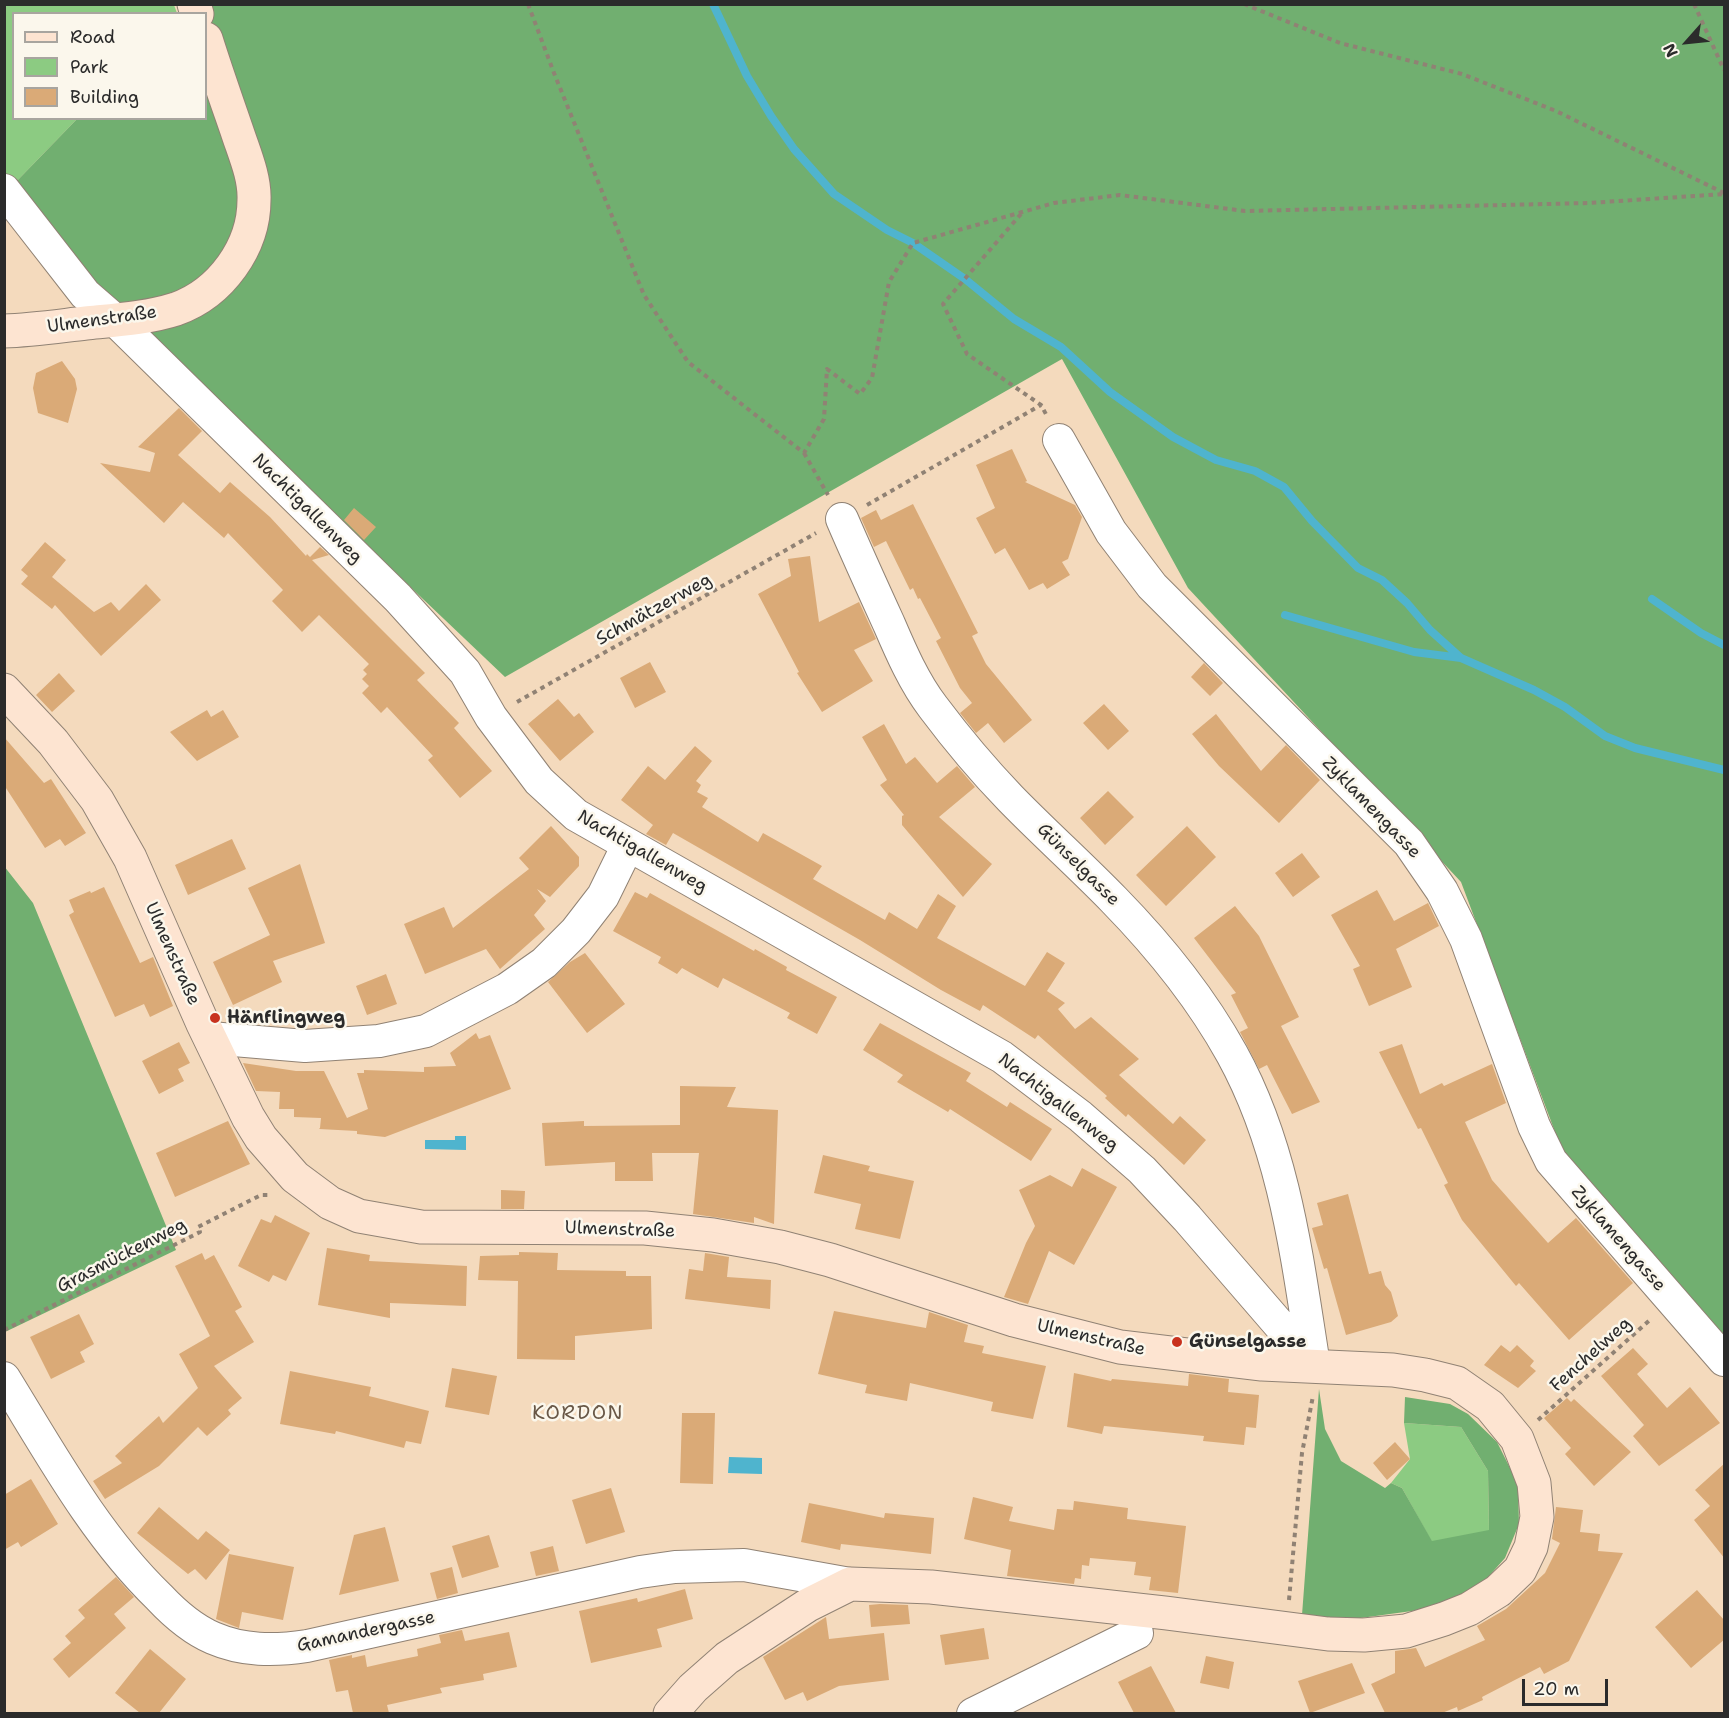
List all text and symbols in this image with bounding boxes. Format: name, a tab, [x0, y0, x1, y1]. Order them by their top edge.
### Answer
legend	[12, 12, 207, 120]
north arrow	[1657, 12, 1717, 72]
text: Road	[70, 25, 115, 49]
text: N	[1658, 40, 1683, 61]
text: Park	[70, 55, 109, 79]
text: Building	[70, 85, 139, 109]
street label: Ulmenstraße	[46, 302, 158, 338]
street label: Nachtigallenweg	[248, 450, 366, 568]
street label: Schmätzerweg	[592, 569, 716, 651]
street label: Zyklamengasse	[1317, 753, 1425, 863]
street label: Nachtigallenweg	[573, 806, 711, 898]
street label: Günselgasse	[1032, 819, 1124, 911]
street label: Ulmenstraße	[140, 899, 204, 1009]
place label: Hänflingweg	[227, 1007, 345, 1029]
marker: Hänflingweg	[208, 1011, 222, 1025]
street label: Nachtigallenweg	[994, 1049, 1122, 1157]
street label: Zyklamengasse	[1566, 1182, 1670, 1296]
street label: Grasmückenweg	[54, 1214, 190, 1298]
street label: Ulmenstraße	[564, 1217, 676, 1243]
street label: Fenchelweg	[1546, 1313, 1636, 1397]
street label: Ulmenstraße	[1035, 1315, 1147, 1361]
place label: Günselgasse	[1189, 1331, 1307, 1353]
marker: Günselgasse	[1170, 1335, 1184, 1349]
district label: KORDON	[532, 1402, 624, 1426]
street label: Gamandergasse	[295, 1607, 437, 1657]
scale bar	[1525, 1667, 1610, 1705]
text: 20 m	[1533, 1677, 1579, 1701]

